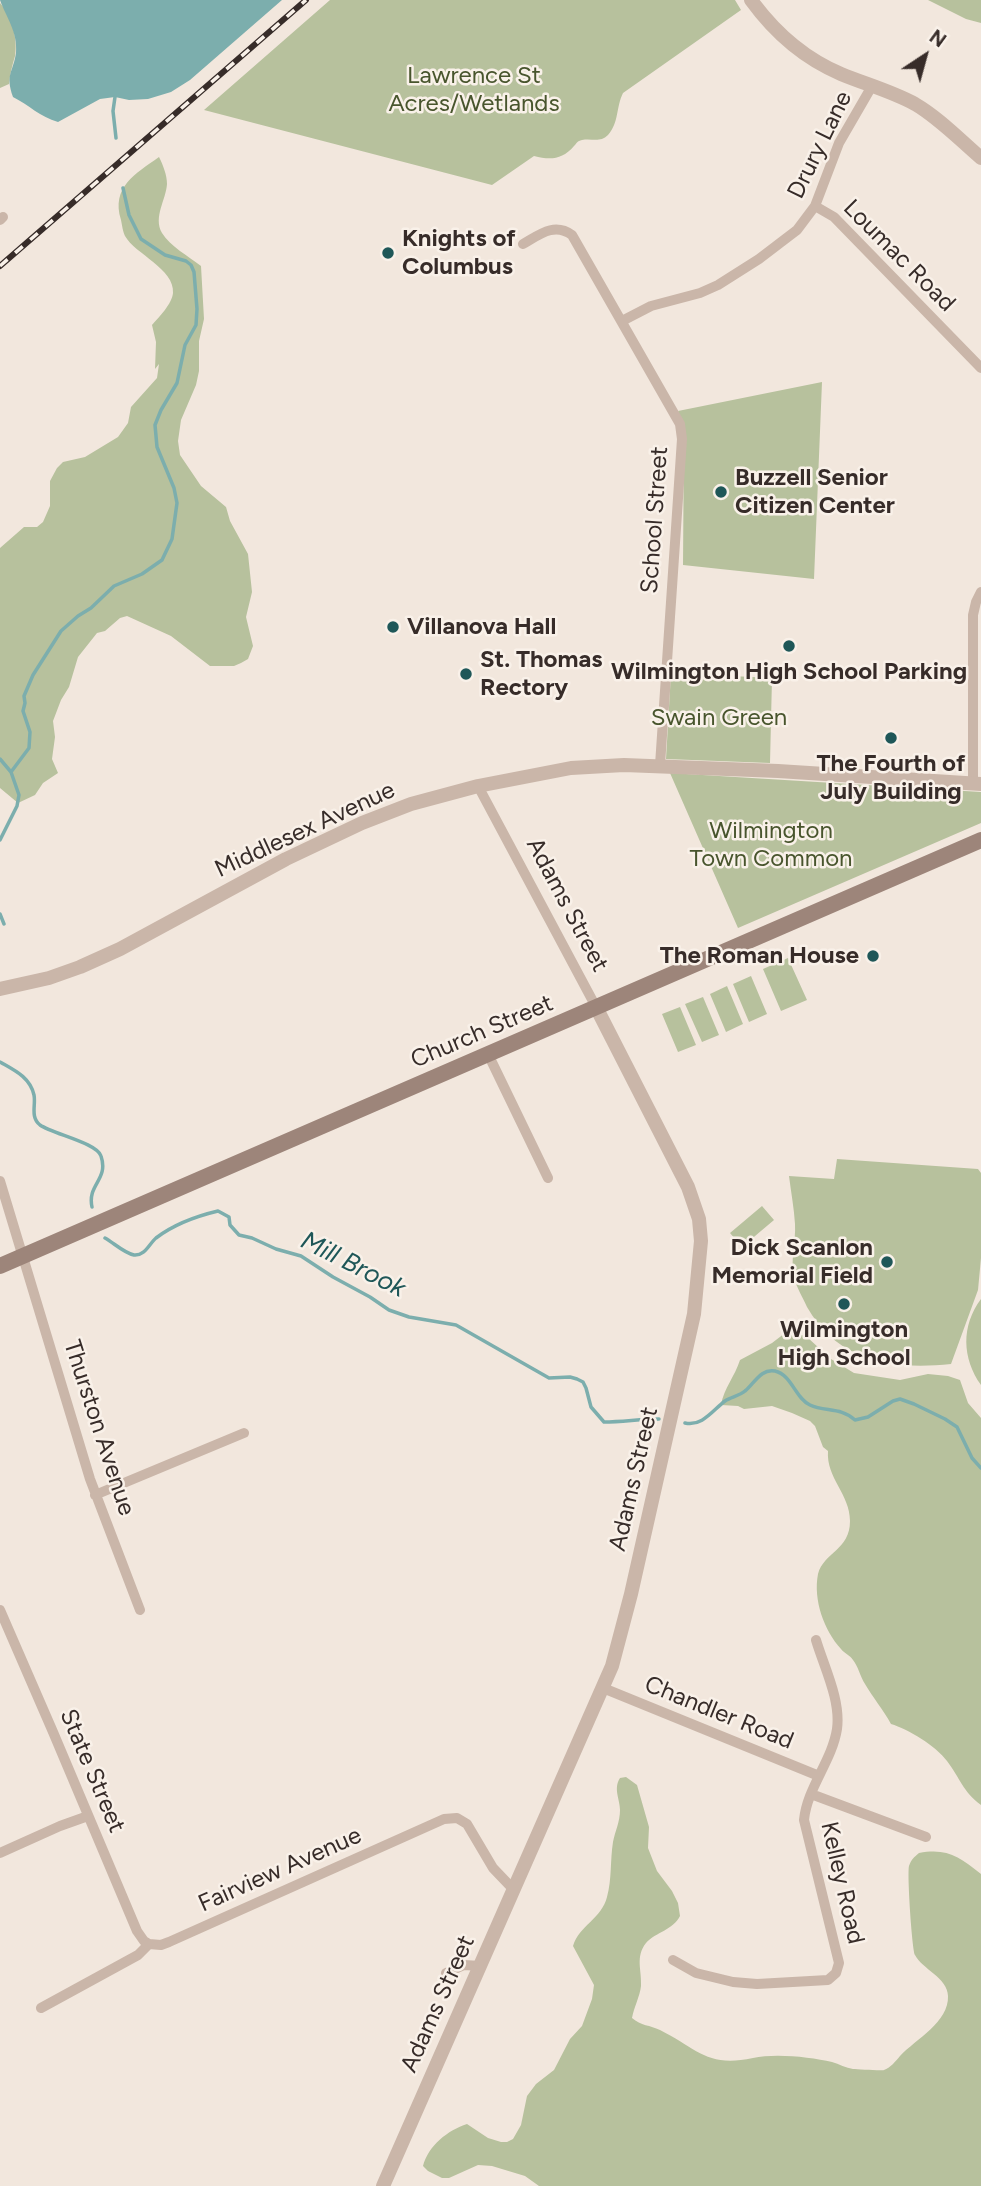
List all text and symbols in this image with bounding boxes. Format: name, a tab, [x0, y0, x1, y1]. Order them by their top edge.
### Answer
north arrow	[890, 21, 960, 91]
text: N	[925, 25, 950, 52]
park label: Lawrence St Acres/Wetlands	[388, 62, 560, 118]
street label: Drury Lane	[782, 87, 858, 203]
street label: Loumac Road	[837, 194, 961, 318]
place label: Knights of Columbus	[402, 225, 516, 281]
marker: Knights of Columbus	[380, 245, 396, 261]
street label: School Street	[635, 445, 675, 595]
place label: Buzzell Senior Citizen Center	[735, 464, 895, 520]
marker: Buzzell Senior Citizen Center	[713, 484, 729, 500]
place label: Villanova Hall	[407, 613, 556, 641]
marker: Villanova Hall	[385, 619, 401, 635]
marker: Wilmington High School Parking	[781, 638, 797, 654]
place label: St. Thomas Rectory	[480, 646, 602, 702]
place label: Wilmington High School Parking	[611, 658, 967, 686]
marker: St. Thomas Rectory	[458, 666, 474, 682]
park label: Swain Green	[651, 704, 787, 732]
marker: The Fourth of July Building	[883, 730, 899, 746]
place label: The Fourth of July Building	[817, 750, 965, 806]
street label: Middlesex Avenue	[211, 776, 399, 884]
park label: Wilmington Town Common	[690, 817, 852, 873]
street label: Adams Street	[520, 833, 614, 977]
place label: The Roman House	[660, 942, 859, 970]
marker: The Roman House	[865, 948, 881, 964]
street label: Church Street	[407, 989, 557, 1075]
water label: Mill Brook	[295, 1225, 411, 1305]
place label: Dick Scanlon Memorial Field	[711, 1234, 873, 1290]
marker: Dick Scanlon Memorial Field	[879, 1254, 895, 1270]
marker: Wilmington High School	[836, 1296, 852, 1312]
place label: Wilmington High School	[777, 1316, 911, 1372]
street label: Thurston Avenue	[57, 1337, 141, 1519]
street label: Adams Street	[603, 1404, 665, 1554]
street label: Chandler Road	[640, 1670, 798, 1756]
street label: State Street	[53, 1705, 131, 1837]
street label: Kelley Road	[814, 1819, 870, 1947]
street label: Fairview Avenue	[194, 1821, 366, 1919]
street label: Adams Street	[395, 1931, 481, 2077]

